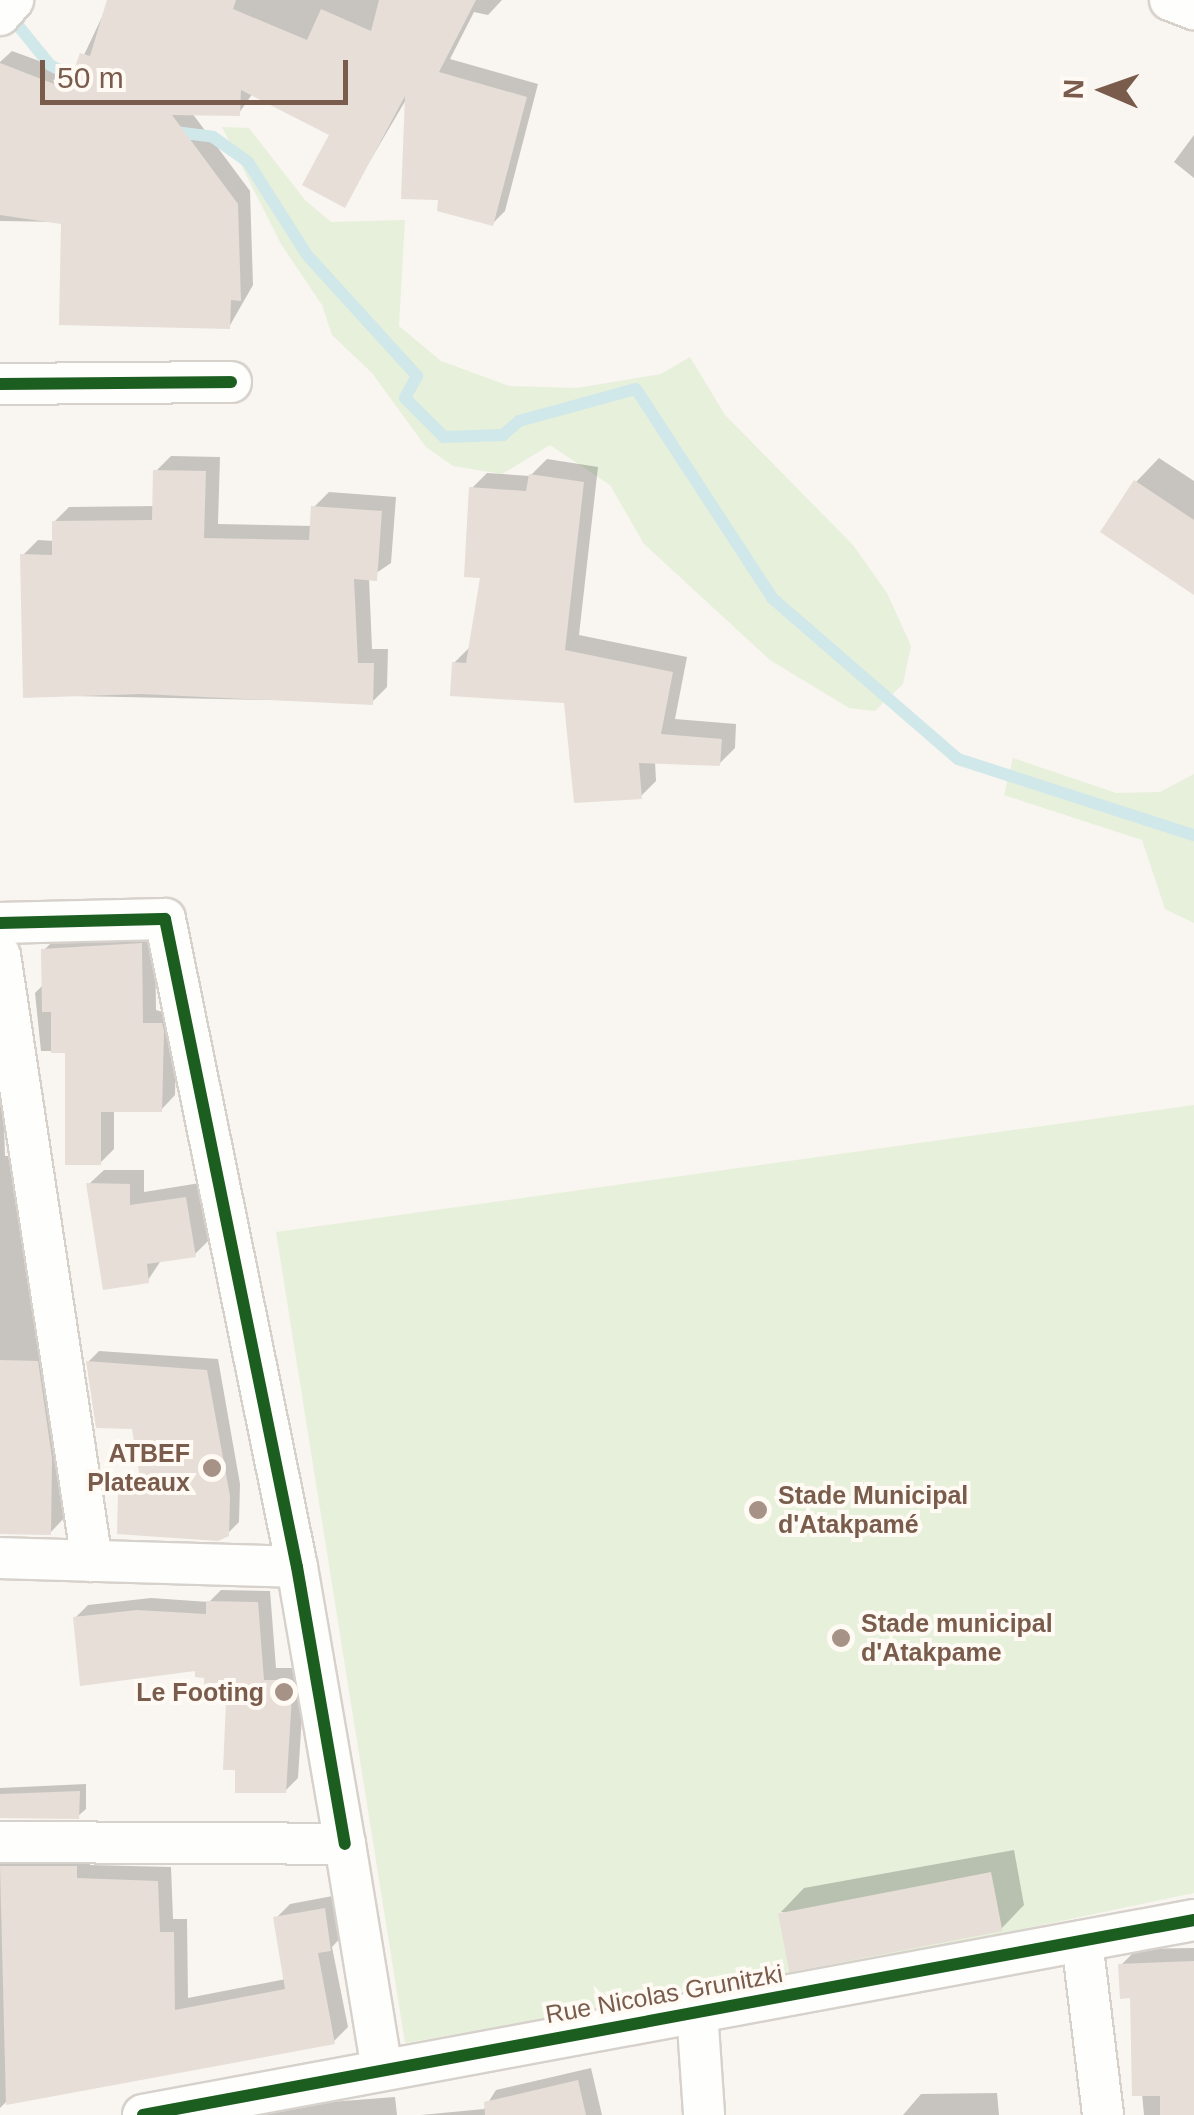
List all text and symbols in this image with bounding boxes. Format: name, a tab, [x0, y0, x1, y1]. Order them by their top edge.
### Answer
scale bar	[45, 40, 352, 102]
north arrow	[1054, 40, 1154, 140]
text: 50 m	[57, 61, 124, 94]
text: N	[1058, 78, 1089, 100]
place label: ATBEF Plateaux	[87, 1439, 190, 1498]
marker: ATBEF Plateaux	[199, 1455, 225, 1481]
place label: Stade Municipal d'Atakpamé	[778, 1481, 968, 1540]
marker: Stade Municipal d'Atakpamé	[747, 1499, 769, 1521]
place label: Stade municipal d'Atakpame	[861, 1609, 1053, 1668]
marker: Stade municipal d'Atakpame	[830, 1627, 852, 1649]
place label: Le Footing	[136, 1677, 264, 1707]
marker: Le Footing	[273, 1681, 295, 1703]
street label: Rue Nicolas Grunitzki	[543, 1958, 785, 2030]

